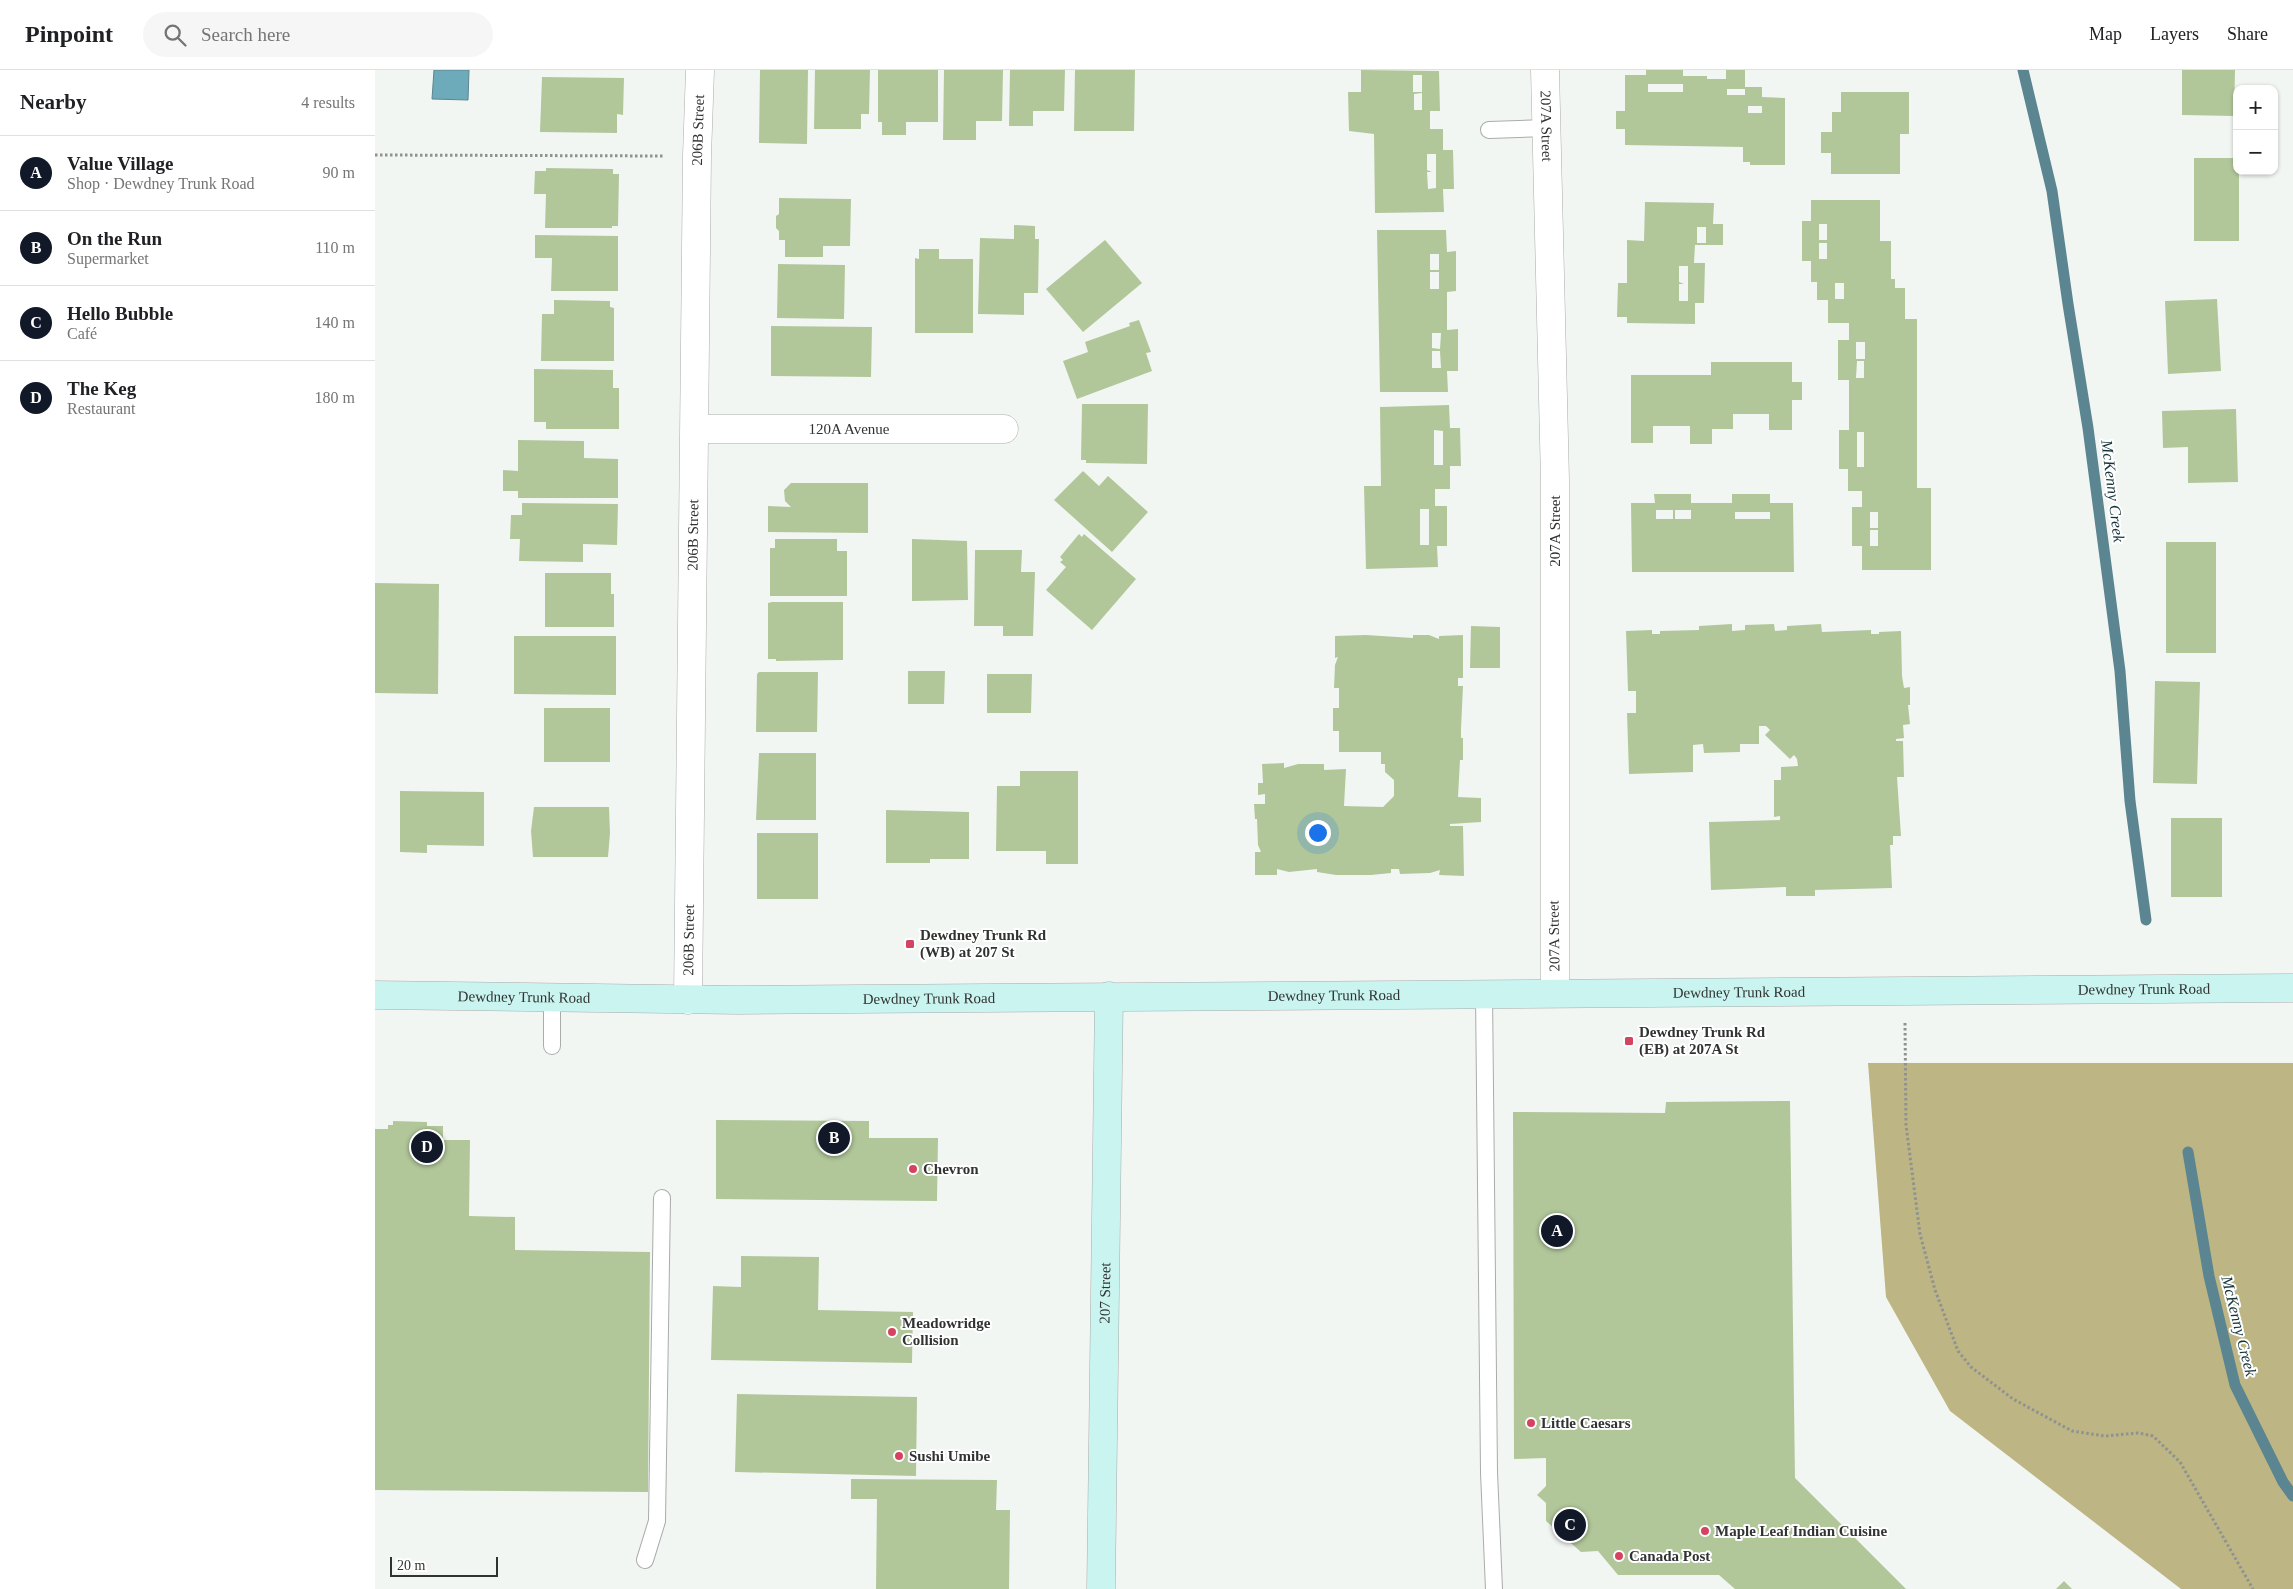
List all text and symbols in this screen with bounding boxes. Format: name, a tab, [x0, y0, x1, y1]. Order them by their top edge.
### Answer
search box	[143, 12, 493, 57]
text: Pinpoint	[25, 21, 113, 47]
icon: search	[161, 21, 189, 49]
text: Search here	[201, 24, 290, 45]
text: Map	[2089, 24, 2122, 44]
text: Layers	[2150, 24, 2199, 44]
text: Share	[2227, 24, 2268, 44]
map controls	[2233, 85, 2278, 175]
button: +	[2233, 85, 2278, 130]
text: Nearby	[20, 90, 87, 114]
street label: 207A Street	[1537, 90, 1555, 163]
street label: 206B Street	[689, 93, 707, 166]
text: 4 results	[301, 94, 355, 111]
button: −	[2233, 130, 2278, 175]
text: Value Village	[67, 153, 173, 174]
text: A	[30, 164, 42, 181]
text: 90 m	[323, 164, 355, 181]
text: Shop · Dewdney Trunk Road	[67, 175, 255, 192]
text: On the Run	[67, 228, 162, 249]
text: B	[31, 239, 41, 256]
text: 110 m	[315, 239, 355, 256]
text: Supermarket	[67, 250, 149, 267]
text: Hello Bubble	[67, 303, 173, 324]
text: C	[30, 314, 42, 331]
text: 140 m	[315, 314, 355, 331]
text: Café	[67, 325, 97, 342]
text: The Keg	[67, 378, 136, 399]
text: D	[30, 389, 42, 406]
text: 180 m	[315, 389, 355, 406]
text: Restaurant	[67, 400, 135, 417]
street label: 120A Avenue	[808, 421, 890, 437]
water label: McKenny Creek	[2097, 438, 2128, 544]
street label: 207A Street	[1547, 495, 1563, 567]
street label: 206B Street	[685, 498, 701, 571]
your location	[1305, 820, 1331, 846]
street label: 207A Street	[1545, 899, 1563, 972]
street label: 206B Street	[680, 903, 697, 976]
place label: Dewdney Trunk Rd (WB) at 207 St	[920, 927, 1047, 961]
marker: Dewdney Trunk Rd (WB) at 207 St	[904, 938, 916, 950]
street label: Dewdney Trunk Road	[2078, 981, 2211, 998]
street label: Dewdney Trunk Road	[1673, 984, 1806, 1001]
street label: Dewdney Trunk Road	[1268, 987, 1401, 1004]
street label: Dewdney Trunk Road	[458, 988, 591, 1006]
street label: Dewdney Trunk Road	[863, 990, 996, 1007]
place label: Dewdney Trunk Rd (EB) at 207A St	[1639, 1024, 1766, 1058]
marker: Dewdney Trunk Rd (EB) at 207A St	[1623, 1035, 1635, 1047]
pin: B	[818, 1119, 850, 1157]
pin: D	[411, 1128, 443, 1166]
place label: Chevron	[923, 1161, 979, 1177]
marker: Chevron	[907, 1163, 919, 1175]
pin: A	[1541, 1212, 1573, 1250]
street label: 207 Street	[1097, 1261, 1113, 1324]
water label: McKenny Creek	[2217, 1273, 2260, 1379]
place label: Meadowridge Collision	[902, 1315, 991, 1348]
marker: Meadowridge Collision	[886, 1326, 898, 1338]
place label: Little Caesars	[1541, 1415, 1631, 1431]
marker: Little Caesars	[1525, 1417, 1537, 1429]
place label: Sushi Umibe	[909, 1448, 991, 1464]
marker: Sushi Umibe	[893, 1450, 905, 1462]
pin: C	[1554, 1506, 1586, 1544]
place label: Maple Leaf Indian Cuisine	[1715, 1523, 1887, 1539]
marker: Maple Leaf Indian Cuisine	[1699, 1525, 1711, 1537]
place label: Canada Post	[1629, 1548, 1710, 1564]
marker: Canada Post	[1613, 1550, 1625, 1562]
scale bar	[390, 1554, 497, 1577]
text: 20 m	[397, 1558, 425, 1573]

